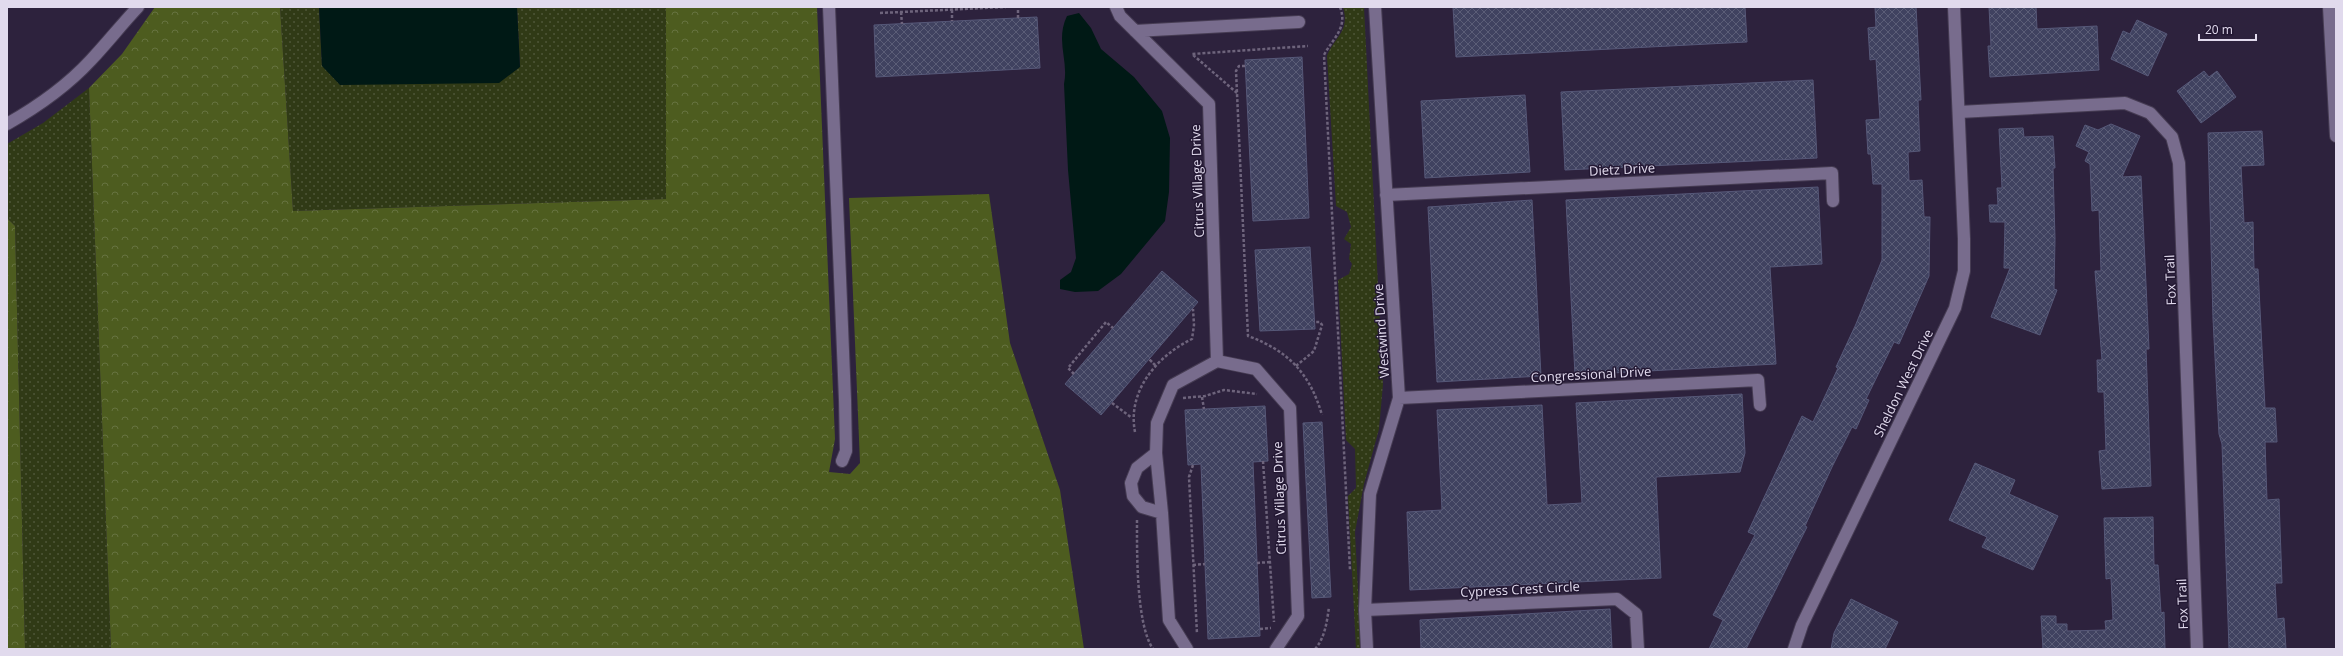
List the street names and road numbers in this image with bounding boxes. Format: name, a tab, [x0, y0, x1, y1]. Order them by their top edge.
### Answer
street label: Citrus Village Drive	[1186, 124, 1208, 238]
street label: Dietz Drive	[1589, 158, 1655, 180]
street label: Fox Trail	[2160, 254, 2180, 306]
street label: Westwind Drive	[1369, 283, 1393, 379]
street label: Sheldon West Drive	[1869, 326, 1937, 440]
street label: Congressional Drive	[1530, 362, 1652, 386]
street label: Citrus Village Drive	[1268, 441, 1290, 555]
street label: Cypress Crest Circle	[1460, 577, 1580, 601]
street label: Fox Trail	[2172, 578, 2192, 630]

